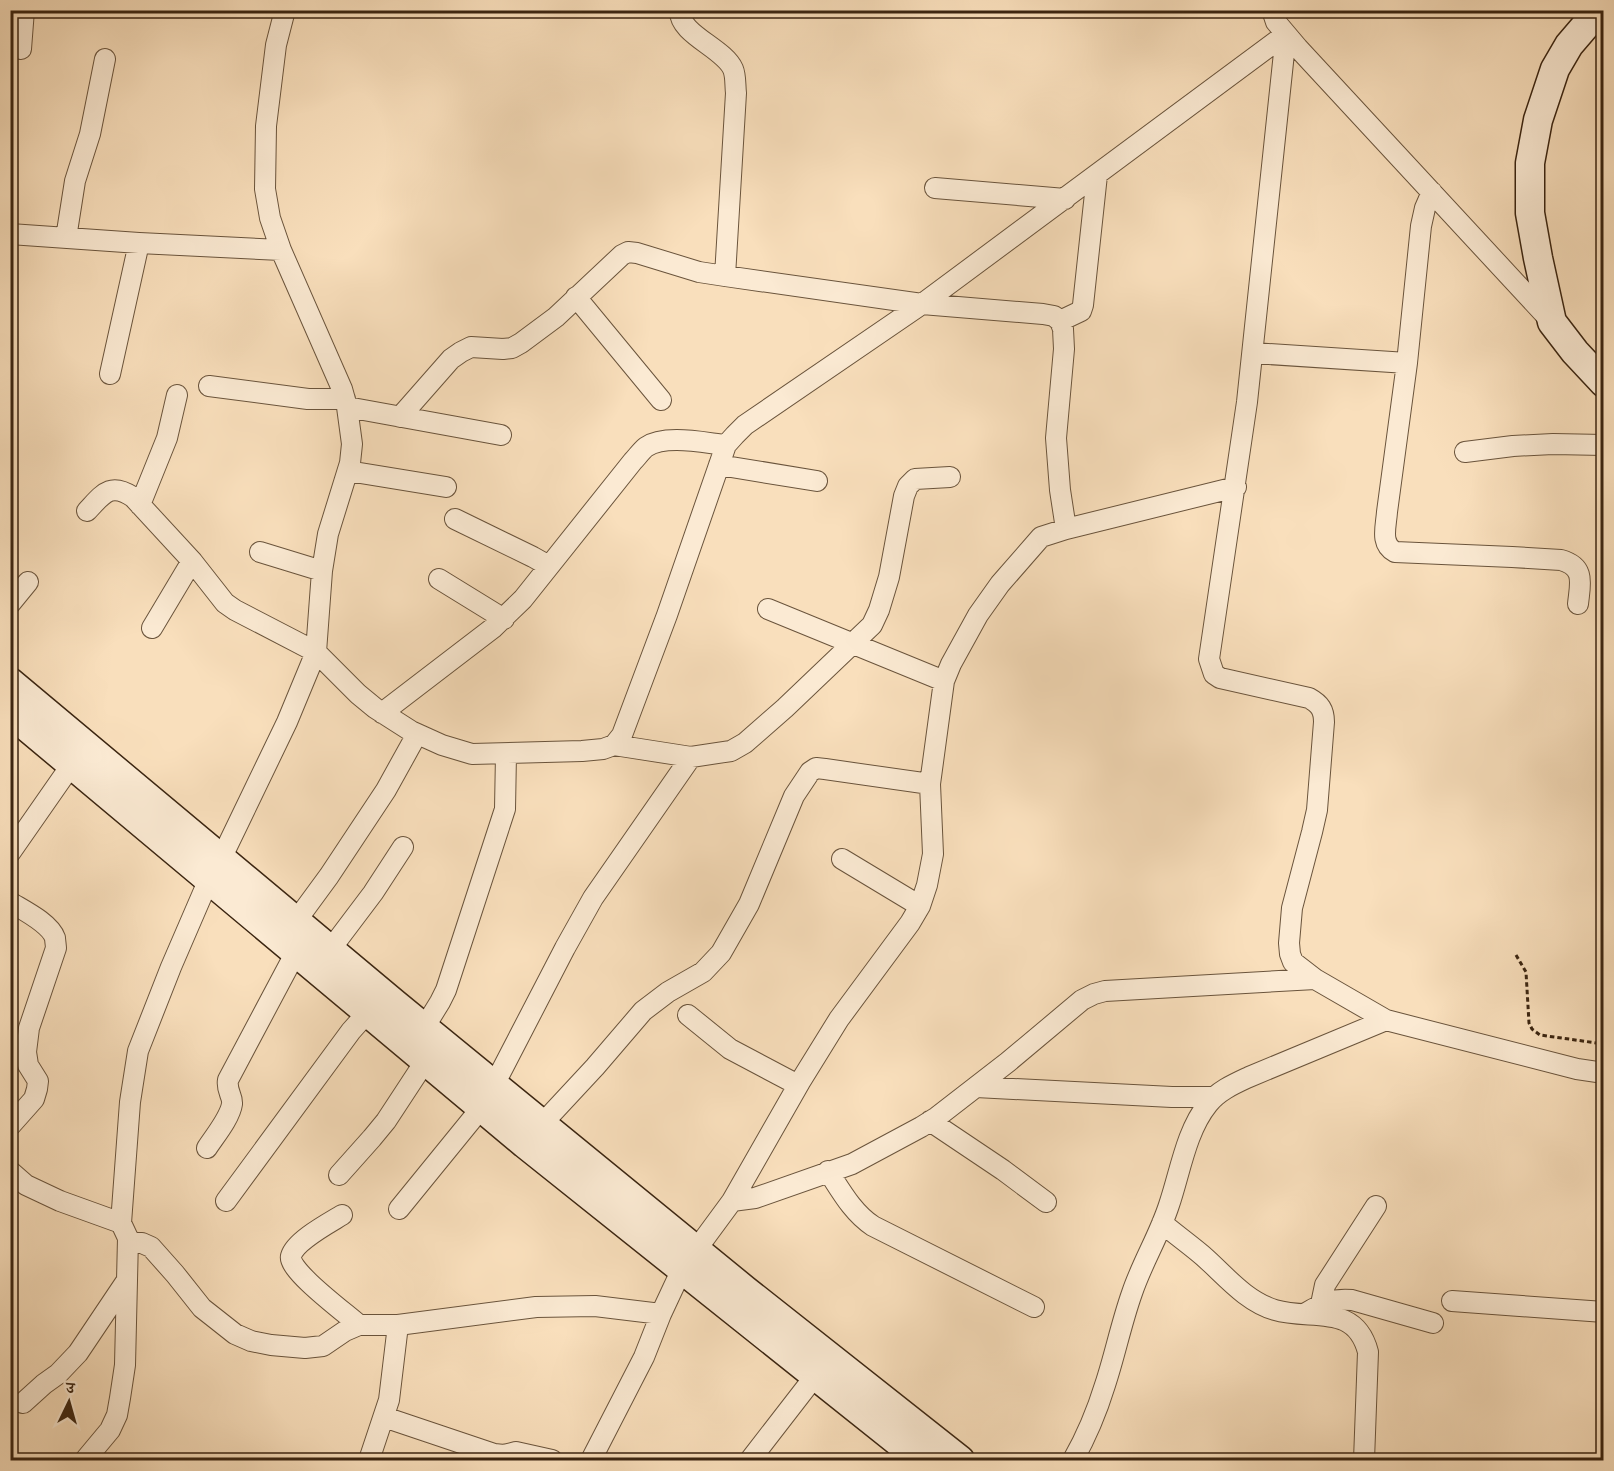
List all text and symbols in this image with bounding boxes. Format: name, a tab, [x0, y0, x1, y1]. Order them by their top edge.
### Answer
north arrow	[39, 1372, 99, 1432]
text: उ	[64, 1377, 77, 1398]

